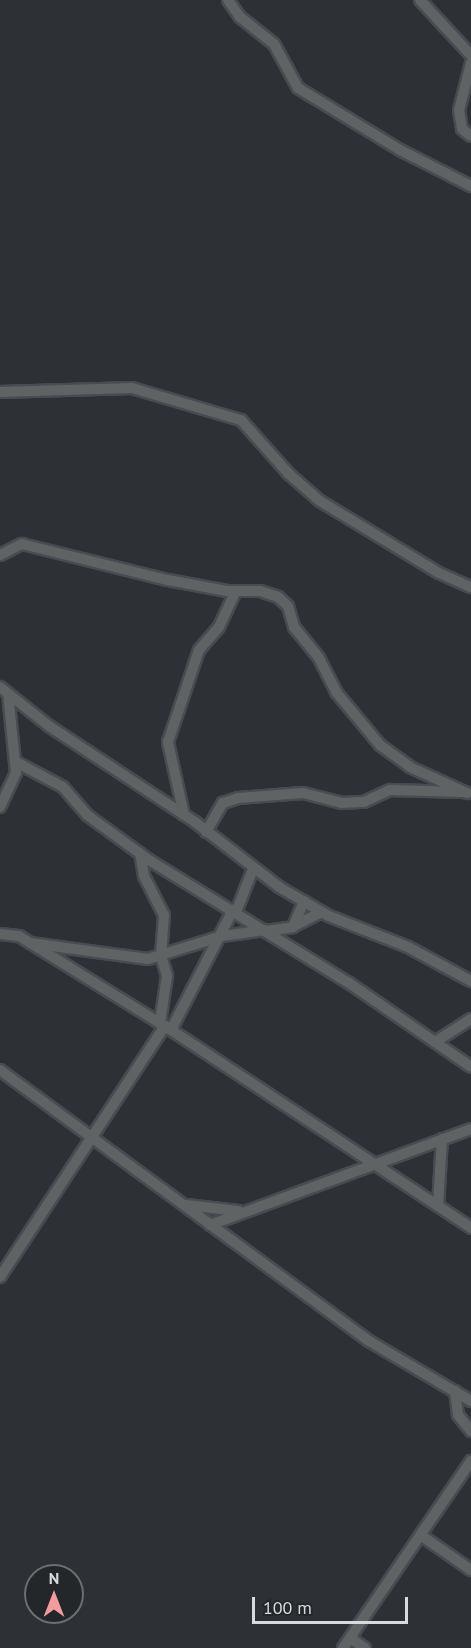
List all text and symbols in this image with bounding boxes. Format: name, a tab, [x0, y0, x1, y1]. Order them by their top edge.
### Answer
north arrow	[24, 1564, 84, 1624]
text: N	[49, 1568, 59, 1588]
scale bar	[255, 1585, 411, 1623]
text: 100 m	[263, 1596, 312, 1619]

